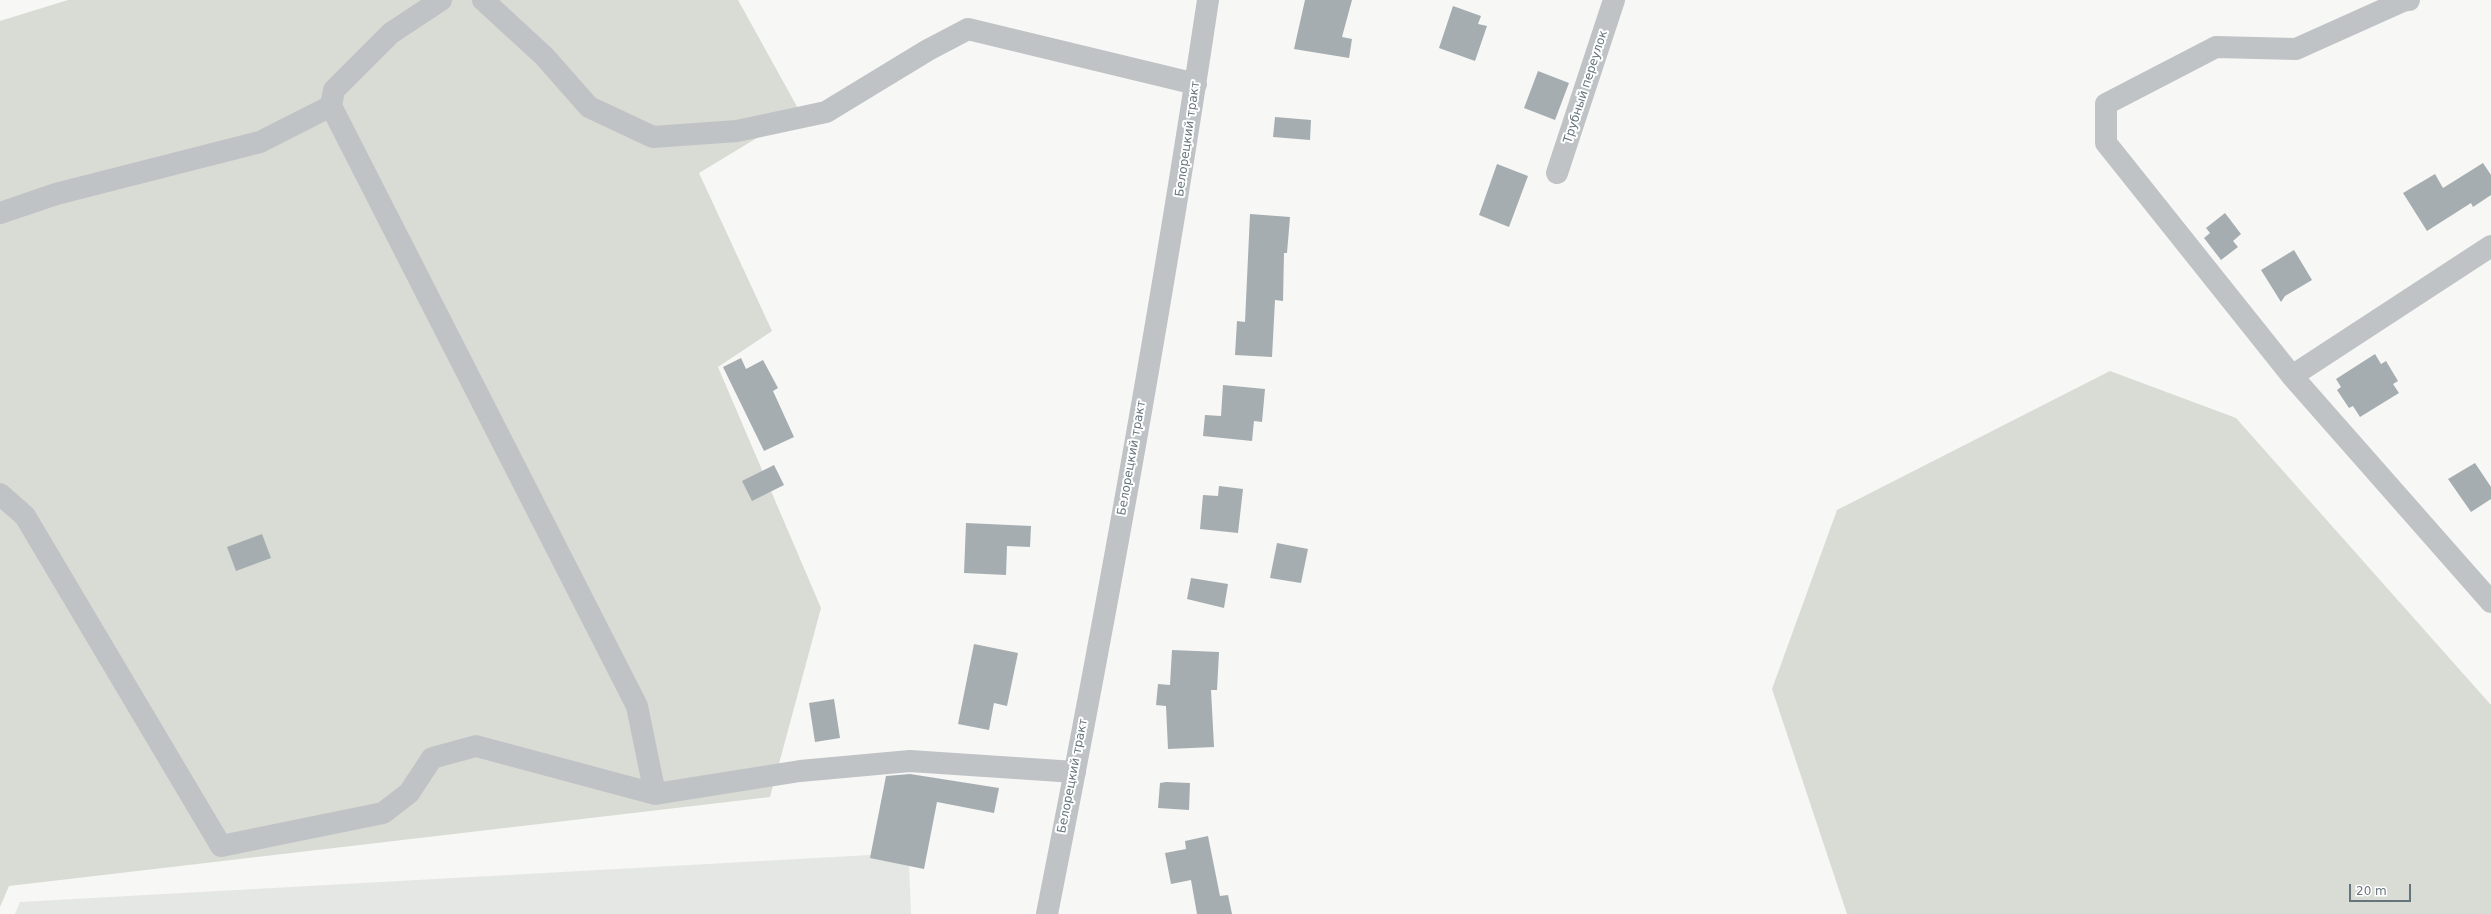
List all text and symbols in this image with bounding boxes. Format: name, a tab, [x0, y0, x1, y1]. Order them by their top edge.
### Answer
street label: Трубный переулок	[1561, 29, 1611, 145]
street label: Белорецкий тракт	[1173, 80, 1203, 198]
street label: Белорецкий тракт	[1115, 399, 1149, 517]
street label: Белорецкий тракт	[1055, 717, 1091, 835]
scale bar	[2351, 876, 2413, 902]
text: 20 m	[2356, 884, 2387, 898]

